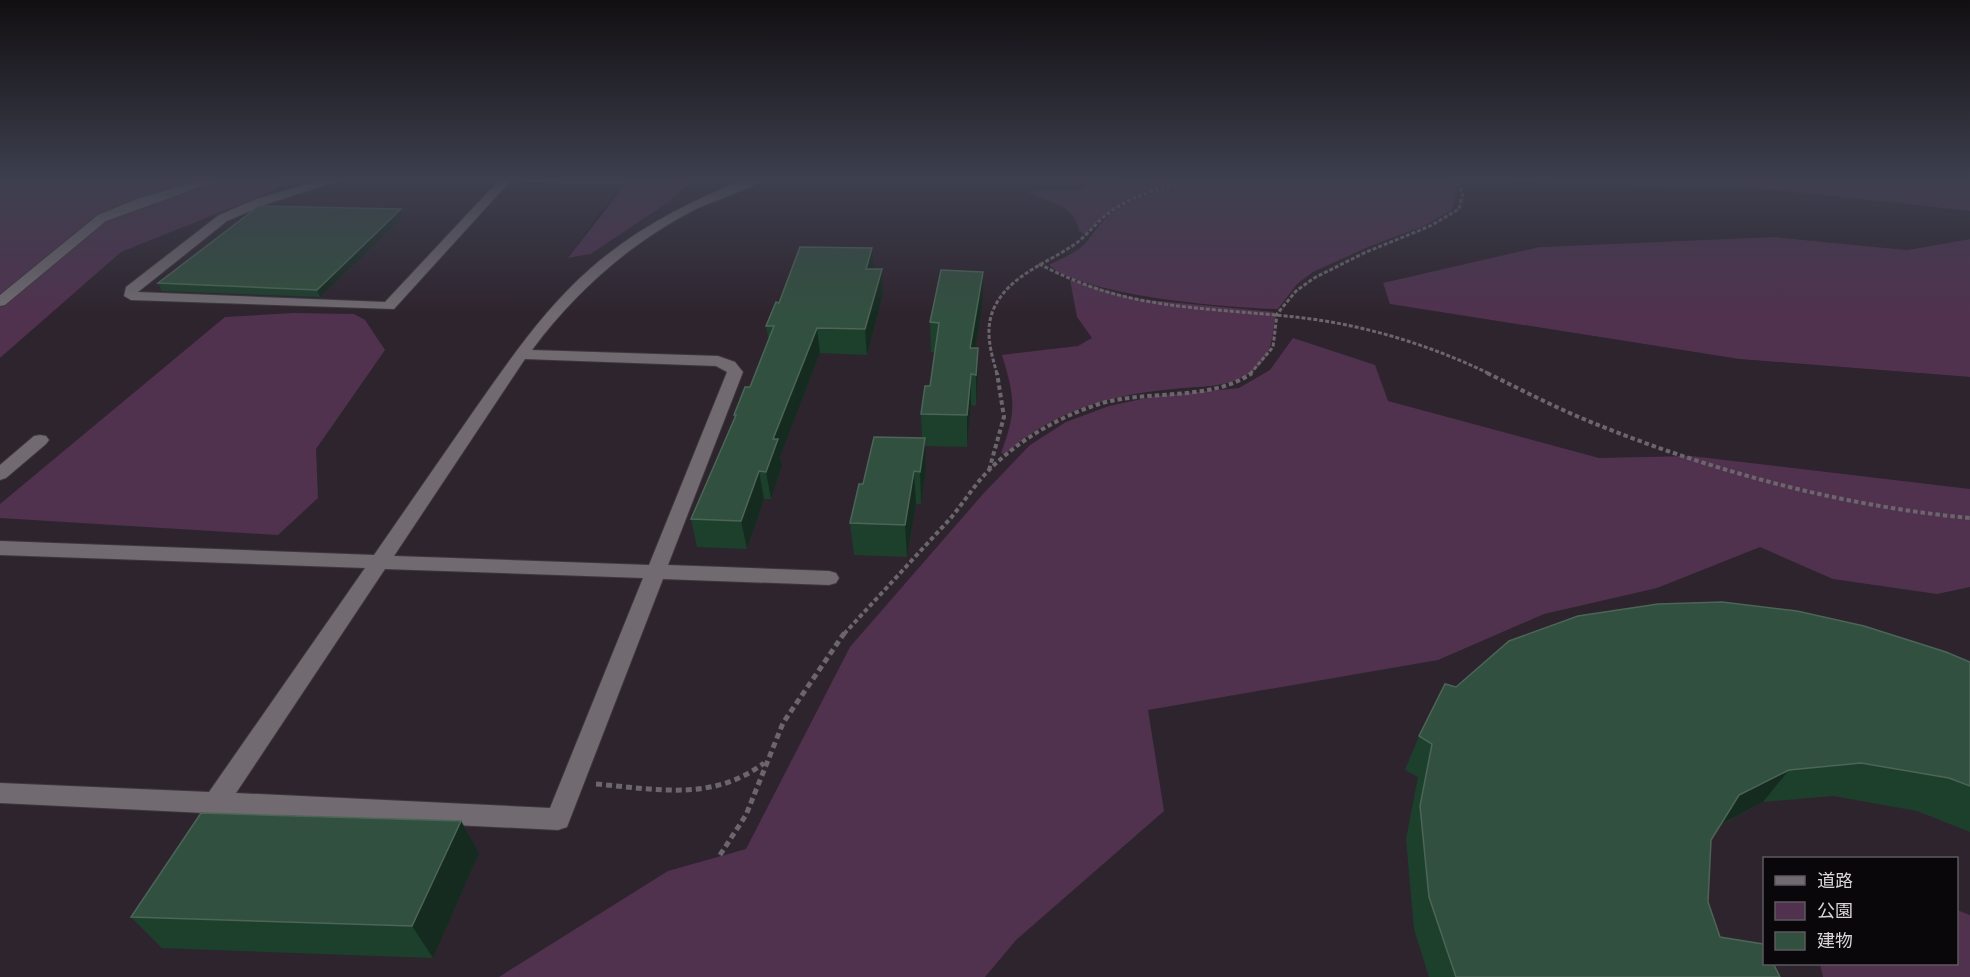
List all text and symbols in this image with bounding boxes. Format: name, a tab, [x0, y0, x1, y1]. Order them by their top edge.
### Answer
legend	[1763, 857, 1958, 965]
text: 道路	[1817, 871, 1853, 891]
text: 公園	[1817, 901, 1853, 921]
text: 建物	[1817, 931, 1853, 951]

